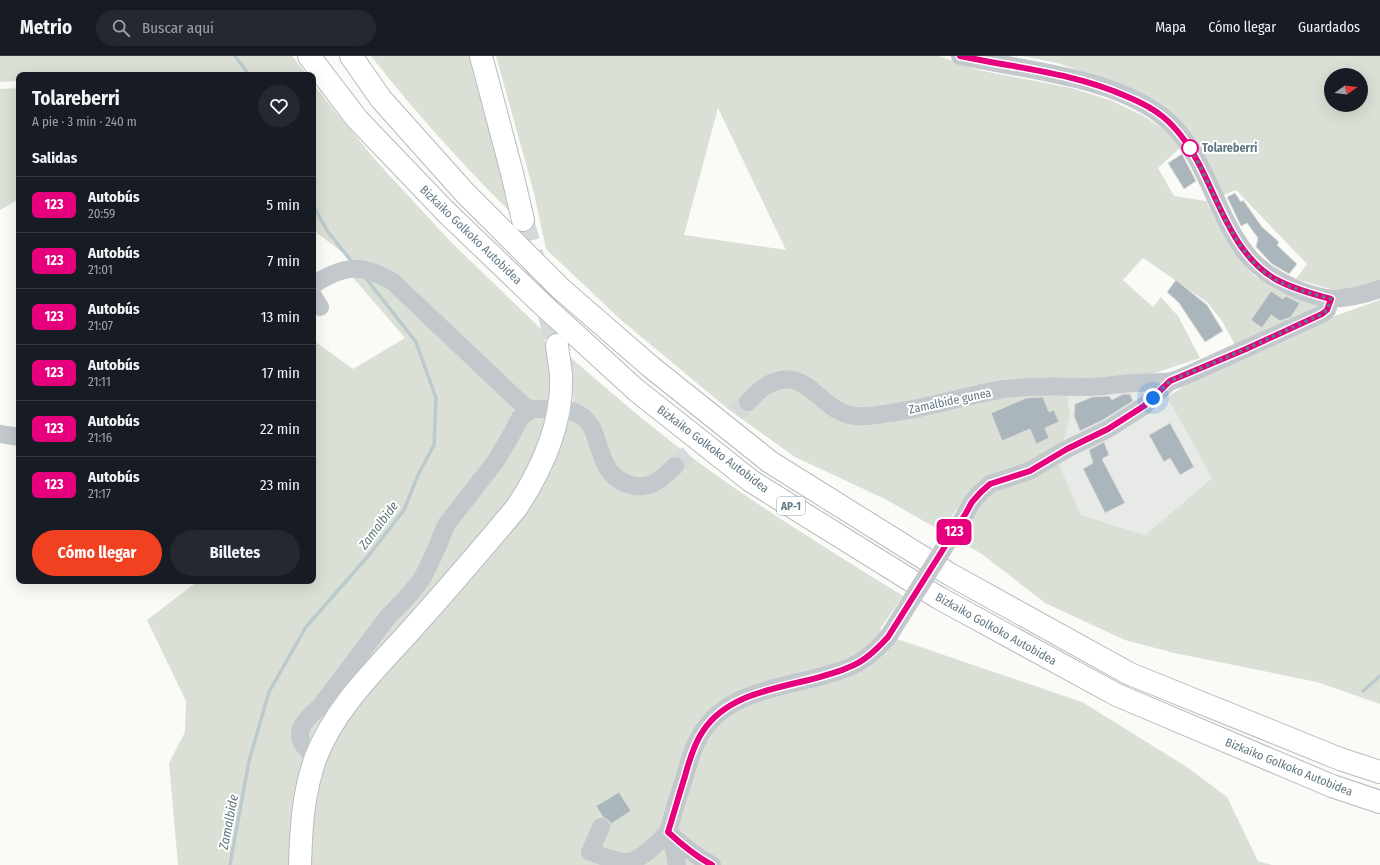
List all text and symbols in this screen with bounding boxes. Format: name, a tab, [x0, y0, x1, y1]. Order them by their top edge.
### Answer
search box	[96, 10, 376, 46]
text: Metrio	[20, 16, 72, 39]
icon: search	[110, 17, 132, 39]
text: Buscar aquí	[142, 19, 214, 37]
text: Mapa	[1155, 19, 1186, 36]
text: Cómo llegar	[1208, 19, 1276, 36]
text: Guardados	[1298, 19, 1360, 36]
north arrow	[1324, 68, 1368, 112]
map controls	[1324, 68, 1368, 112]
button: heart	[258, 85, 300, 127]
text: Tolareberri	[32, 87, 120, 110]
text: A pie · 3 min · 240 m	[32, 114, 137, 129]
marker: Tolareberri	[1181, 139, 1199, 157]
place label: Tolareberri	[1202, 141, 1257, 155]
text: Salidas	[32, 149, 77, 167]
street label: Bizkaiko Golkoko Autobidea	[417, 183, 525, 287]
text: Autobús	[88, 188, 139, 206]
text: 123	[44, 196, 64, 213]
text: 5 min	[266, 196, 300, 214]
text: 20:59	[88, 206, 115, 221]
text: Autobús	[88, 244, 139, 262]
text: 123	[44, 252, 64, 269]
text: 7 min	[267, 252, 300, 270]
text: 21:01	[88, 262, 113, 277]
text: Autobús	[88, 300, 139, 318]
text: 123	[44, 308, 64, 325]
text: 13 min	[261, 308, 300, 326]
text: 21:07	[88, 318, 113, 333]
text: Autobús	[88, 356, 139, 374]
text: 123	[44, 364, 64, 381]
text: 17 min	[261, 364, 300, 382]
text: 21:11	[88, 374, 111, 389]
street label: Zamalbide gunea	[907, 385, 993, 417]
your location	[1143, 388, 1163, 408]
street label: Bizkaiko Golkoko Autobidea	[654, 402, 772, 496]
text: Autobús	[88, 412, 139, 430]
text: 123	[44, 420, 64, 437]
text: 22 min	[260, 420, 300, 438]
text: 21:16	[88, 430, 112, 445]
text: Autobús	[88, 468, 139, 486]
text: 123	[44, 476, 64, 493]
text: 23 min	[260, 476, 300, 494]
text: 21:17	[88, 486, 111, 501]
road number: AP-1	[777, 497, 805, 515]
water label: Zamalbide	[355, 499, 401, 553]
line badge: 123	[931, 519, 977, 545]
text: 123	[944, 523, 964, 540]
button: Cómo llegar	[32, 530, 162, 576]
button: Billetes	[170, 530, 300, 576]
street label: Bizkaiko Golkoko Autobidea	[933, 590, 1059, 668]
street label: Bizkaiko Golkoko Autobidea	[1223, 735, 1355, 799]
water label: Zamalbide	[216, 793, 241, 852]

